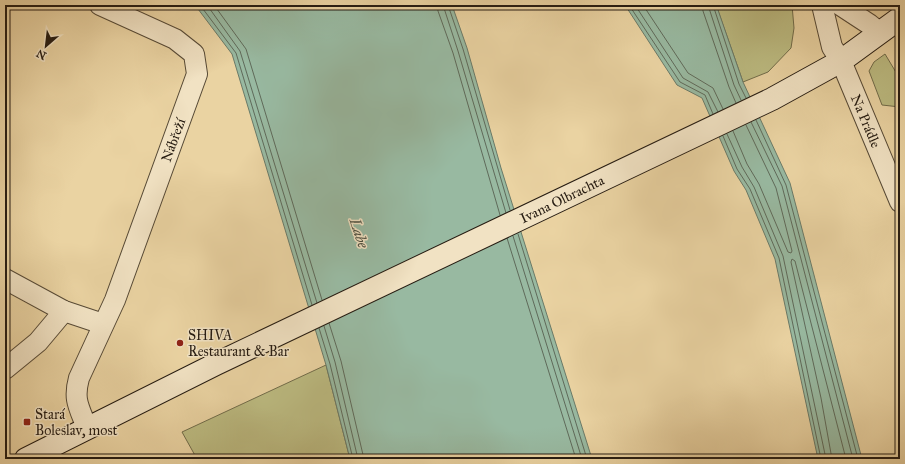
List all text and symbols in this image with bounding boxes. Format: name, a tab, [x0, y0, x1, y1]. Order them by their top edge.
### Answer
north arrow	[26, 26, 66, 66]
text: N	[34, 46, 49, 62]
street label: Na Prádle	[847, 92, 884, 151]
street label: Nábřeží	[158, 115, 190, 164]
street label: Ivana Olbrachta	[517, 172, 607, 227]
water label: Labe	[345, 215, 372, 251]
place label: SHIVA Restaurant & Bar	[188, 327, 290, 360]
marker: SHIVA Restaurant & Bar	[175, 338, 185, 348]
place label: Stará Boleslav, most	[35, 406, 118, 439]
marker: Stará Boleslav, most	[22, 417, 32, 427]

